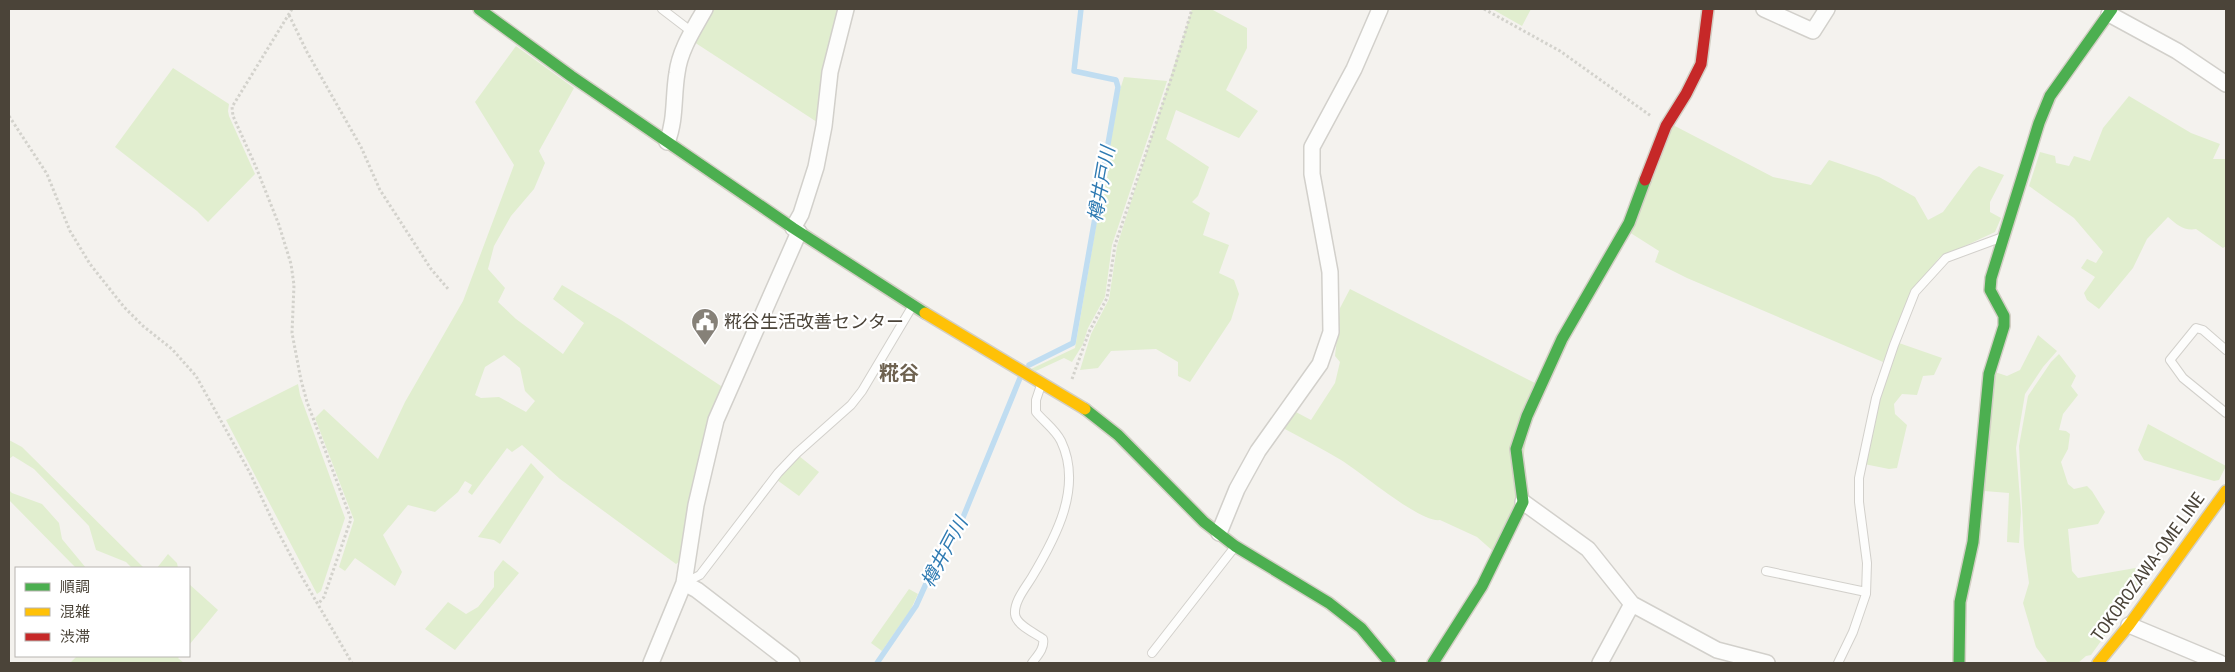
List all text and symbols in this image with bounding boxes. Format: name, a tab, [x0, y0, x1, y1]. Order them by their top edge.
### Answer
water label: 樽井戸川	[1084, 143, 1120, 224]
public building icon: 糀谷生活改善センター	[690, 307, 720, 346]
place label: 糀谷生活改善センター	[724, 311, 904, 332]
district label: 糀谷	[879, 361, 919, 385]
street label: TOKOROZAWA-OME LINE	[2087, 488, 2209, 645]
water label: 樽井戸川	[916, 512, 973, 591]
legend	[15, 567, 190, 657]
text: 順調	[60, 578, 90, 596]
text: 混雑	[60, 603, 90, 621]
text: 渋滞	[60, 628, 90, 646]

